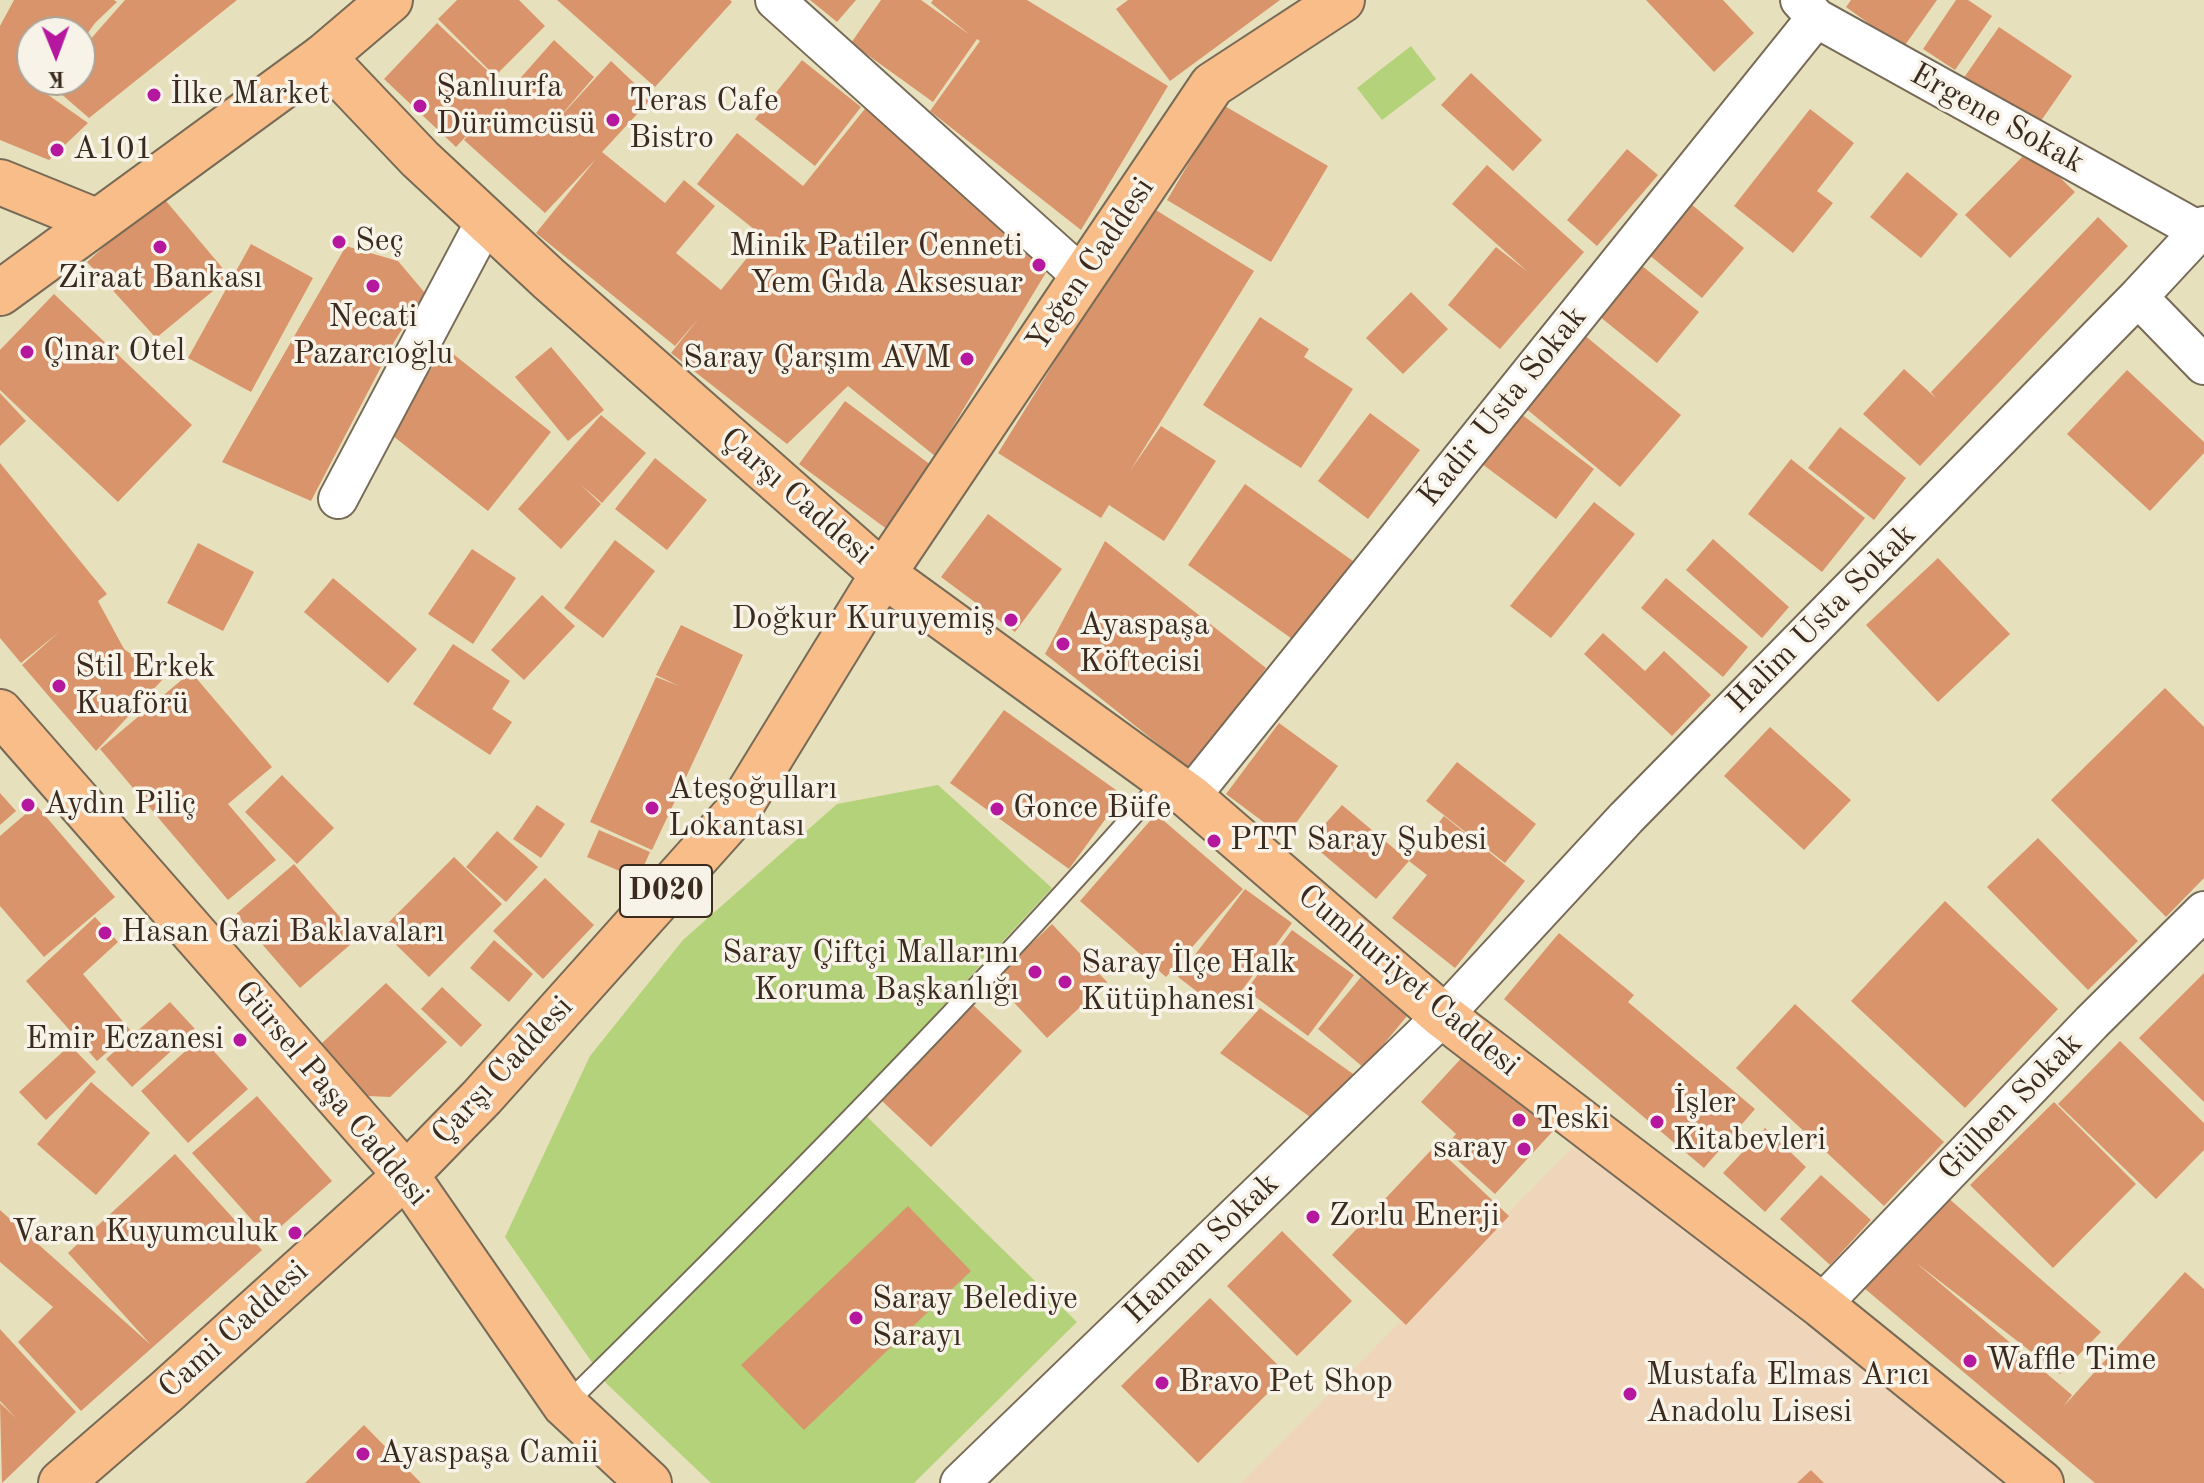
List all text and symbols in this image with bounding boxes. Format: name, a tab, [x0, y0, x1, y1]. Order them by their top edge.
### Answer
north arrow	[16, 16, 96, 96]
street label: Ergene Sokak	[1903, 55, 2091, 183]
text: K	[48, 67, 65, 89]
place label: Şanlıurfa Dürümcüsü	[436, 69, 596, 144]
place label: İlke Market	[170, 76, 330, 114]
place label: Teras Cafe Bistro	[629, 83, 779, 158]
marker: İlke Market	[145, 86, 163, 104]
marker: Şanlıurfa Dürümcüsü	[411, 97, 429, 115]
marker: Teras Cafe Bistro	[604, 111, 622, 129]
place label: A101	[73, 131, 153, 169]
marker: A101	[48, 141, 66, 159]
street label: Yeğen Caddesi	[1019, 171, 1163, 359]
place label: Seç	[355, 223, 404, 261]
place label: Minik Patiler Cenneti Yem Gıda Aksesuar	[729, 228, 1023, 303]
marker: Seç	[330, 233, 348, 251]
marker: Ziraat Bankası	[151, 238, 169, 256]
marker: Minik Patiler Cenneti Yem Gıda Aksesuar	[1030, 256, 1048, 274]
place label: Ziraat Bankası	[58, 260, 262, 298]
marker: Necati Pazarcıoğlu	[364, 277, 382, 295]
place label: Necati Pazarcıoğlu	[293, 299, 453, 374]
street label: Kadir Usta Sokak	[1410, 299, 1596, 515]
place label: Çınar Otel	[43, 333, 185, 371]
place label: Saray Çarşım AVM	[683, 340, 951, 378]
marker: Çınar Otel	[18, 343, 36, 361]
marker: Saray Çarşım AVM	[958, 350, 976, 368]
street label: Çarşı Caddesi	[712, 420, 880, 574]
street label: Halim Usta Sokak	[1719, 516, 1925, 722]
place label: Doğkur Kuruyemiş	[732, 601, 995, 639]
place label: Ayaspaşa Köftecisi	[1079, 607, 1210, 682]
marker: Doğkur Kuruyemiş	[1002, 611, 1020, 629]
marker: Ayaspaşa Köftecisi	[1054, 635, 1072, 653]
place label: Stil Erkek Kuaförü	[75, 649, 215, 724]
marker: Stil Erkek Kuaförü	[50, 677, 68, 695]
place label: Ateşoğulları Lokantası	[668, 771, 837, 846]
place label: Aydın Piliç	[44, 786, 196, 824]
place label: Gonce Büfe	[1013, 790, 1171, 828]
marker: Aydın Piliç	[19, 796, 37, 814]
marker: Ateşoğulları Lokantası	[643, 799, 661, 817]
marker: Gonce Büfe	[988, 800, 1006, 818]
place label: PTT Saray Şubesi	[1230, 822, 1487, 860]
marker: PTT Saray Şubesi	[1205, 832, 1223, 850]
road number: D020	[620, 865, 712, 917]
street label: Cumhuriyet Caddesi	[1289, 877, 1527, 1085]
place label: Hasan Gazi Baklavaları	[121, 914, 444, 952]
marker: Hasan Gazi Baklavaları	[96, 924, 114, 942]
place label: Saray Çiftçi Mallarını Koruma Başkanlığı	[722, 935, 1019, 1010]
place label: Saray İlçe Halk Kütüphanesi	[1081, 945, 1296, 1020]
marker: Saray Çiftçi Mallarını Koruma Başkanlığı	[1026, 963, 1044, 981]
marker: Saray İlçe Halk Kütüphanesi	[1056, 973, 1074, 991]
street label: Gürsel Paşa Caddesi	[226, 974, 436, 1214]
street label: Çarşı Caddesi	[424, 989, 582, 1153]
place label: Emir Eczanesi	[25, 1021, 224, 1059]
street label: Gülben Sokak	[1931, 1025, 2091, 1189]
marker: Emir Eczanesi	[231, 1031, 249, 1049]
place label: İşler Kitabevleri	[1673, 1085, 1826, 1160]
place label: Teski	[1535, 1101, 1610, 1139]
marker: Teski	[1510, 1111, 1528, 1129]
marker: İşler Kitabevleri	[1648, 1113, 1666, 1131]
place label: saray	[1433, 1130, 1508, 1168]
marker: saray	[1515, 1140, 1533, 1158]
street label: Hamam Sokak	[1116, 1165, 1288, 1333]
place label: Zorlu Enerji	[1329, 1198, 1500, 1236]
marker: Zorlu Enerji	[1304, 1208, 1322, 1226]
place label: Varan Kuyumculuk	[12, 1214, 279, 1252]
marker: Varan Kuyumculuk	[286, 1224, 304, 1242]
street label: Cami Caddesi	[151, 1253, 317, 1407]
place label: Saray Belediye Sarayı	[872, 1281, 1078, 1356]
marker: Saray Belediye Sarayı	[847, 1309, 865, 1327]
place label: Waffle Time	[1986, 1342, 2156, 1380]
marker: Waffle Time	[1961, 1352, 1979, 1370]
place label: Mustafa Elmas Arıcı Anadolu Lisesi	[1646, 1357, 1930, 1432]
place label: Bravo Pet Shop	[1178, 1364, 1393, 1402]
marker: Bravo Pet Shop	[1153, 1374, 1171, 1392]
marker: Mustafa Elmas Arıcı Anadolu Lisesi	[1621, 1385, 1639, 1403]
place label: Ayaspaşa Camii	[379, 1435, 599, 1473]
marker: Ayaspaşa Camii	[354, 1445, 372, 1463]

